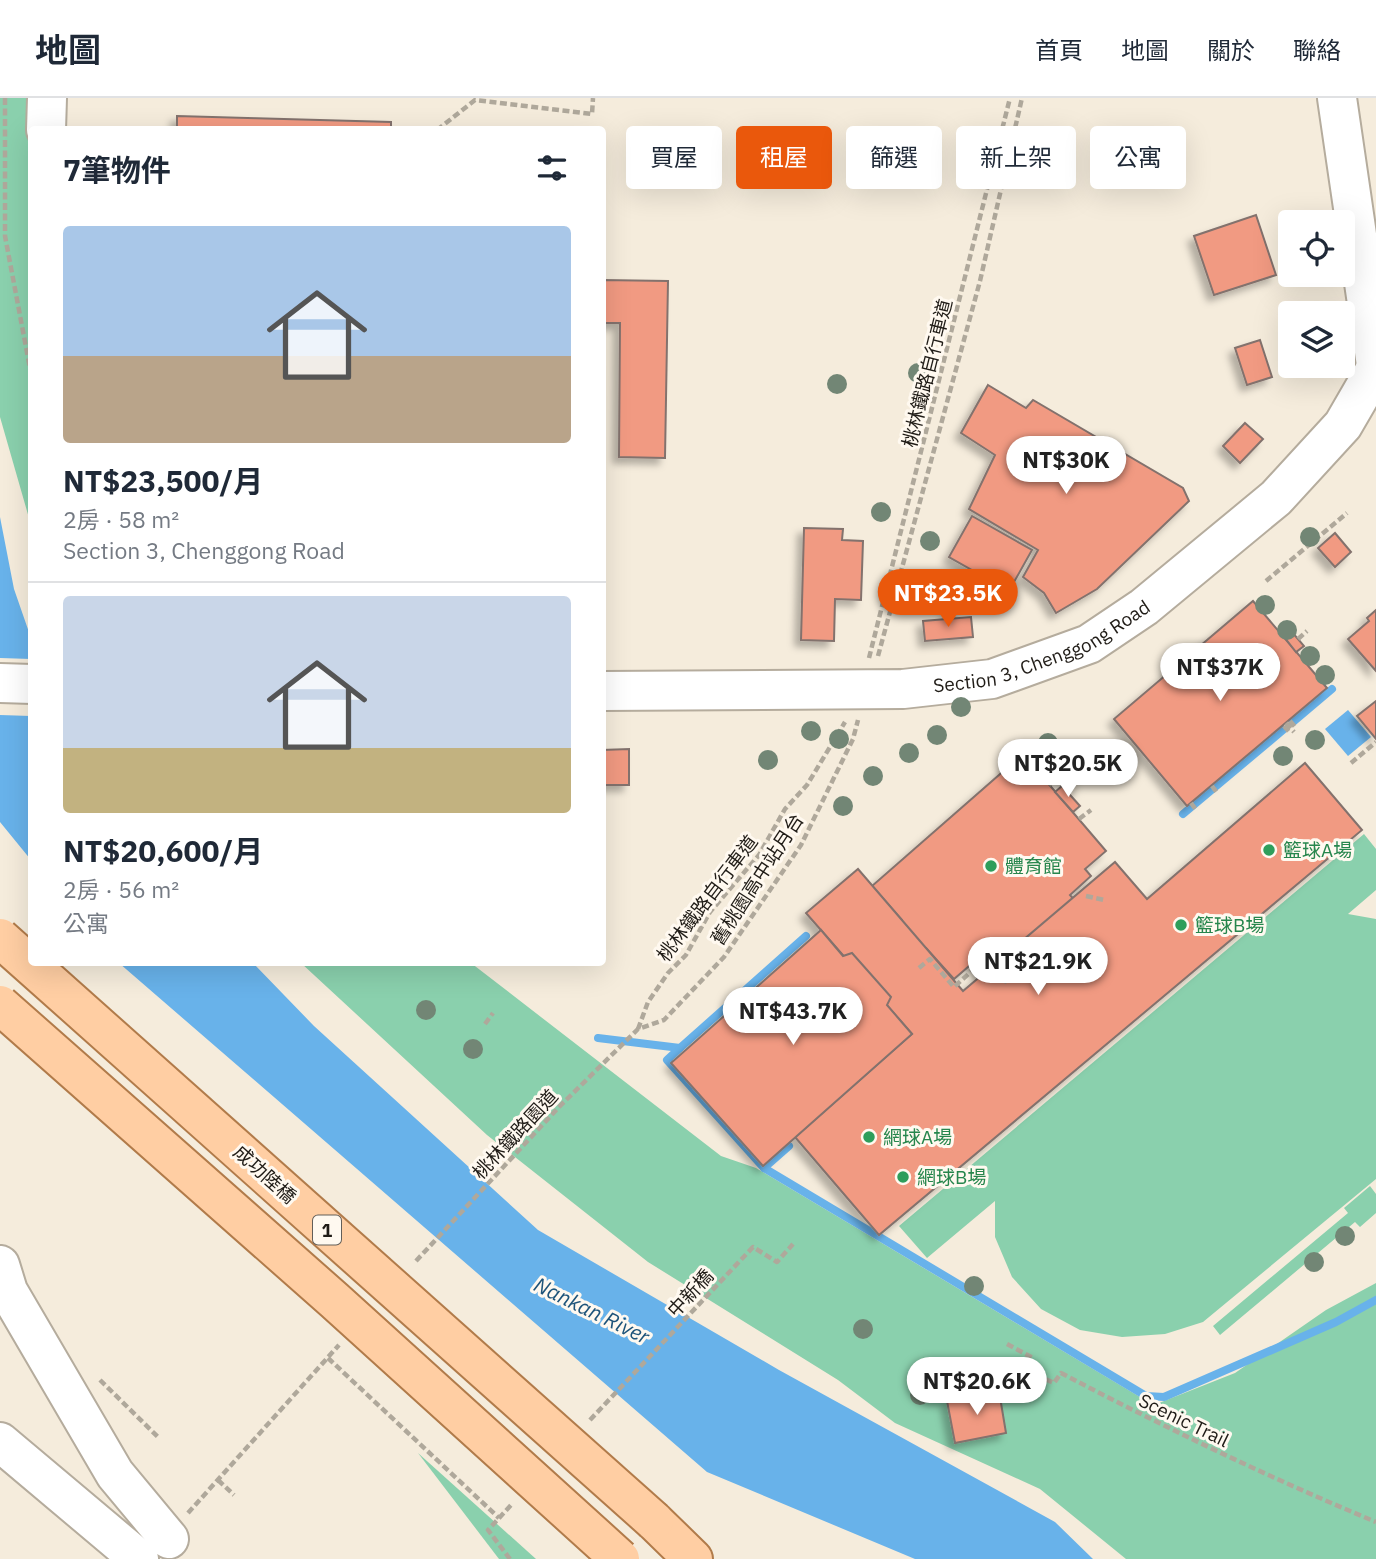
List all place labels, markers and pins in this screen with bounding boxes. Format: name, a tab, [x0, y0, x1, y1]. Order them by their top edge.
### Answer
pin: NT$30K	[1009, 436, 1123, 496]
pin: NT$23.5K	[876, 570, 1020, 629]
pin: NT$37K	[1163, 644, 1277, 703]
pin: NT$20.5K	[996, 740, 1140, 799]
place label: 籃球A場	[1283, 838, 1352, 862]
marker: 籃球A場	[1261, 842, 1277, 858]
place label: 體育館	[1005, 854, 1062, 878]
marker: 體育館	[983, 858, 999, 874]
place label: 籃球B場	[1195, 913, 1264, 937]
marker: 籃球B場	[1173, 917, 1189, 933]
pin: NT$21.9K	[966, 937, 1110, 997]
pin: NT$43.7K	[721, 988, 865, 1047]
place label: 網球A場	[883, 1125, 952, 1149]
marker: 網球A場	[861, 1129, 877, 1145]
place label: 網球B場	[917, 1165, 986, 1189]
marker: 網球B場	[895, 1169, 911, 1185]
pin: NT$20.6K	[905, 1358, 1049, 1417]

